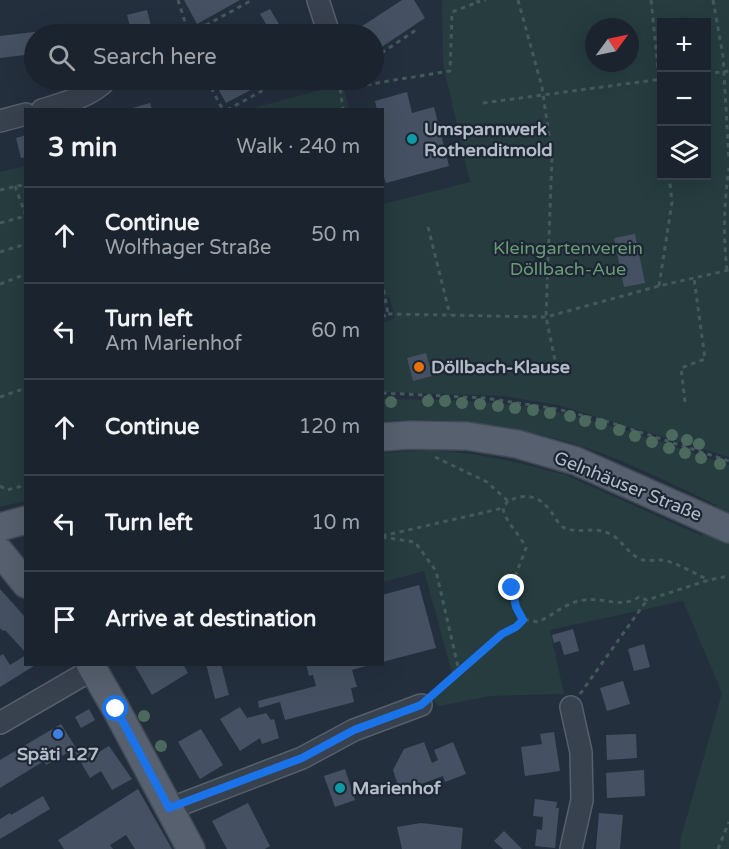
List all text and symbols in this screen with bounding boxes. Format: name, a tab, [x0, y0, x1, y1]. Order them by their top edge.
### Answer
north arrow	[585, 18, 639, 72]
map controls	[657, 18, 711, 180]
button: +	[657, 18, 711, 72]
search box	[24, 24, 384, 90]
icon: search	[45, 41, 78, 74]
text: Search here	[93, 44, 217, 70]
button: −	[657, 72, 711, 126]
place label: Umspannwerk Rothenditmold	[424, 118, 553, 161]
button: layers	[657, 126, 711, 180]
text: 3 min	[48, 132, 117, 163]
marker: Umspannwerk Rothenditmold	[405, 132, 419, 146]
text: Walk · 240 m	[237, 135, 360, 159]
text: Continue	[105, 210, 200, 236]
icon: ahead	[48, 219, 81, 252]
text: 50 m	[311, 223, 360, 247]
text: Wolfhager Straße	[105, 236, 271, 260]
park label: Kleingartenverein Döllbach-Aue	[493, 237, 643, 280]
text: Turn left	[105, 306, 193, 332]
icon: left	[48, 315, 81, 348]
text: 60 m	[311, 319, 360, 343]
text: Am Marienhof	[105, 332, 242, 356]
place label: Döllbach-Klause	[431, 356, 570, 378]
marker: Döllbach-Klause	[412, 360, 426, 374]
icon: ahead	[48, 411, 81, 444]
text: Continue	[105, 414, 200, 440]
text: 120 m	[299, 415, 360, 439]
street label: Gelnhäuser Straße	[551, 446, 705, 526]
icon: left	[48, 507, 81, 540]
text: Turn left	[105, 510, 193, 536]
text: 10 m	[311, 511, 360, 535]
route end	[498, 574, 524, 600]
icon: arrive	[48, 603, 81, 636]
text: Arrive at destination	[105, 606, 316, 632]
route start	[102, 695, 128, 721]
marker: Späti 127	[51, 727, 65, 741]
place label: Späti 127	[17, 743, 99, 765]
place label: Marienhof	[352, 777, 442, 799]
marker: Marienhof	[333, 781, 347, 795]

